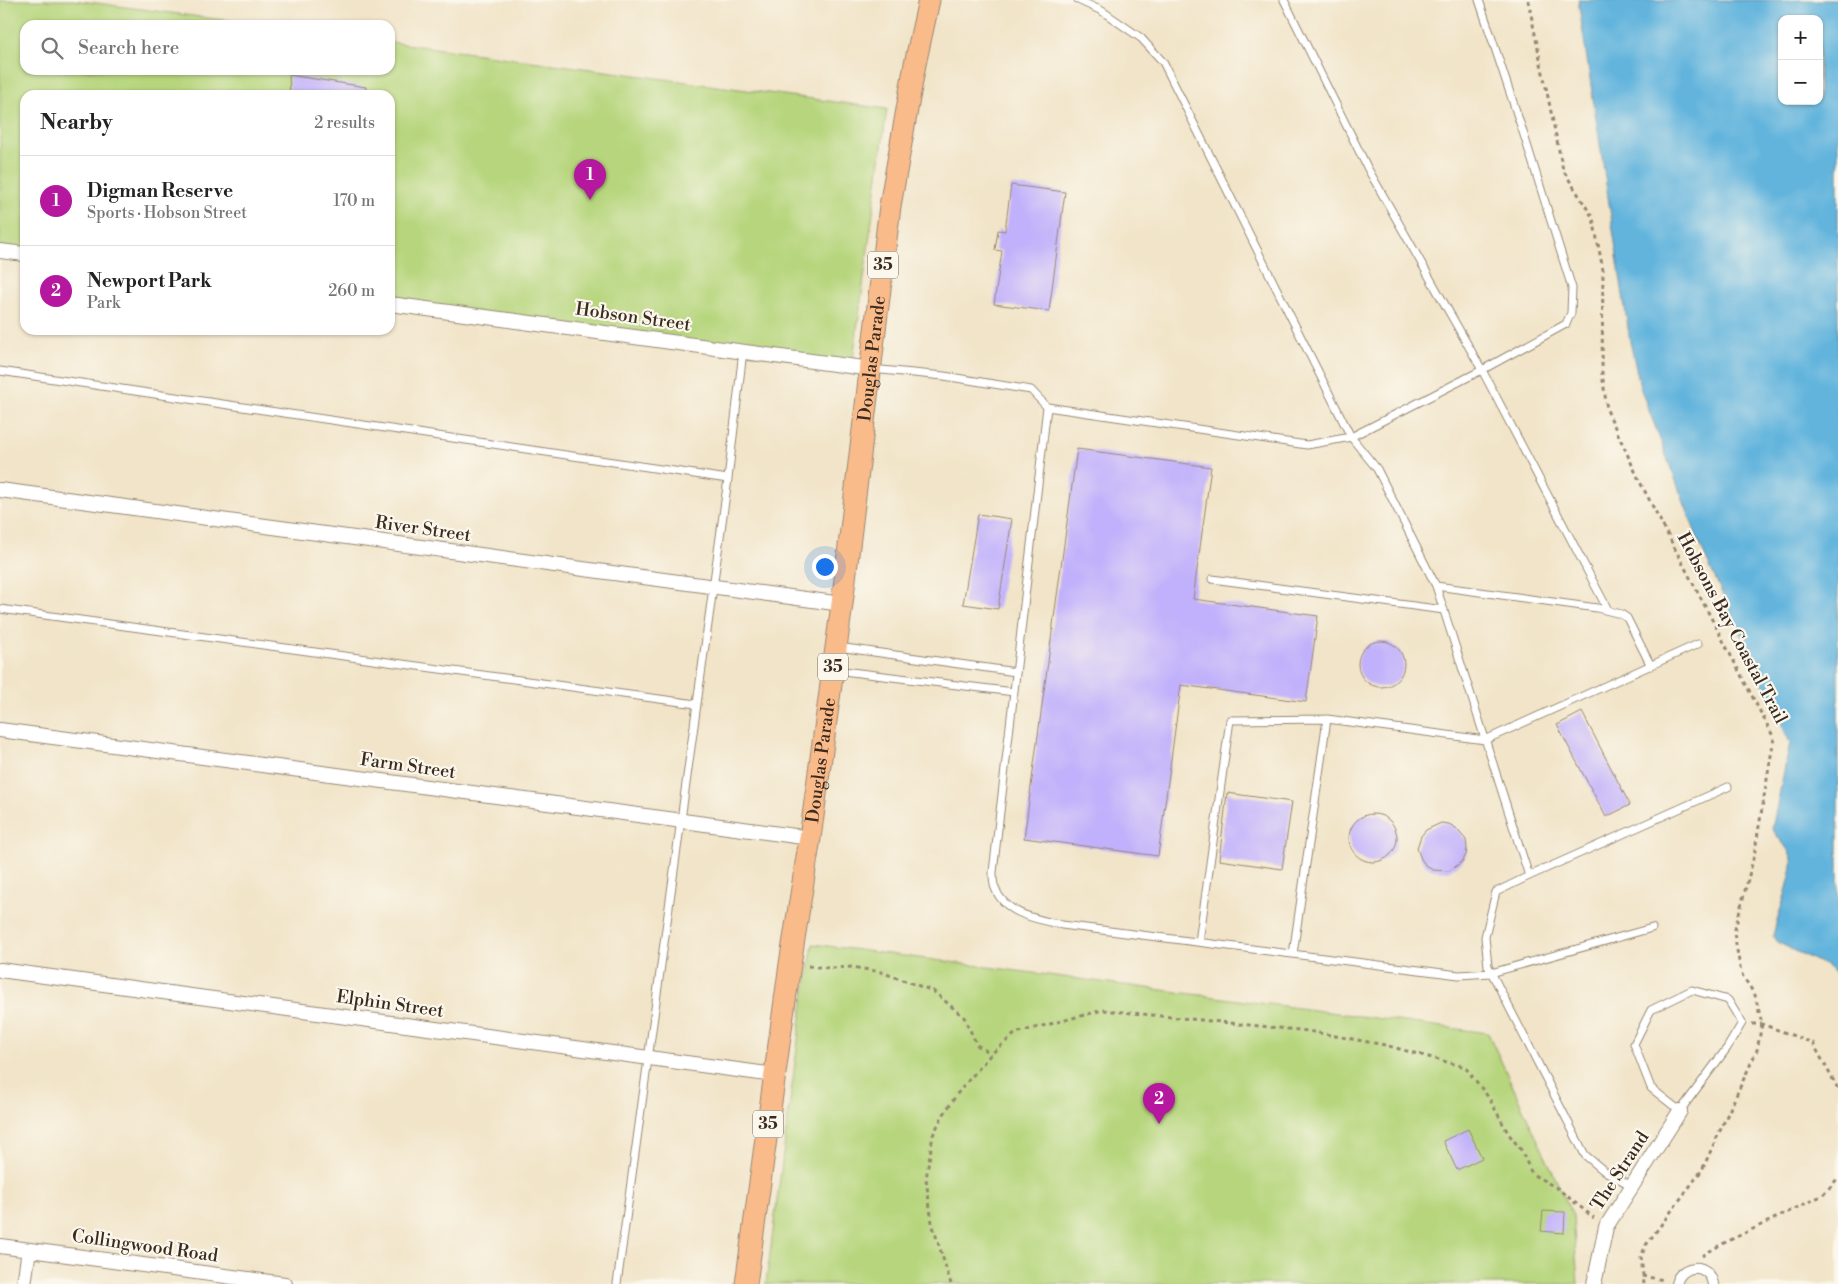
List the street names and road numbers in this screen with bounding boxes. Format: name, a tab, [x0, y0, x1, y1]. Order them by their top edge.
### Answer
road number: 35	[868, 252, 898, 278]
street label: Douglas Parade	[853, 294, 891, 423]
street label: Hobson Street	[574, 298, 693, 337]
street label: River Street	[374, 511, 473, 547]
street label: Hobsons Bay Coastal Trail	[1672, 528, 1793, 728]
road number: 35	[818, 654, 848, 680]
street label: Douglas Parade	[801, 696, 841, 824]
street label: Farm Street	[359, 748, 458, 784]
street label: Elphin Street	[335, 985, 446, 1023]
road number: 35	[753, 1110, 783, 1138]
street label: The Strand	[1586, 1126, 1655, 1215]
street label: Collingwood Road	[70, 1224, 220, 1268]

